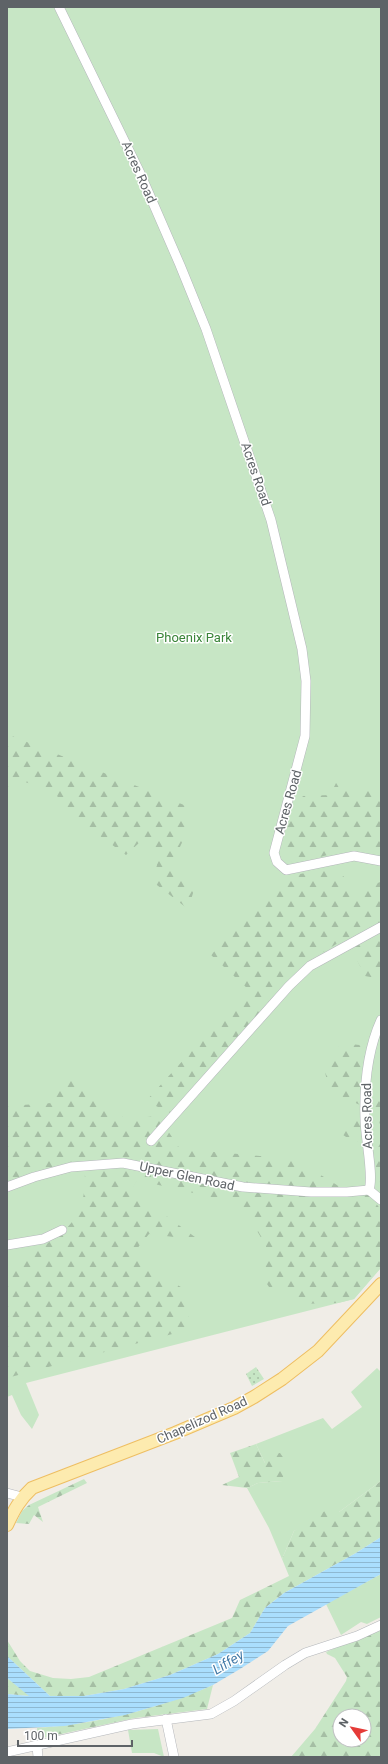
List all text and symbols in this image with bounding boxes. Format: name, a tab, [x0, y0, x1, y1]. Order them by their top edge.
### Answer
street label: Acres Road	[119, 139, 159, 205]
street label: Acres Road	[238, 440, 274, 508]
park label: Phoenix Park	[156, 630, 232, 645]
street label: Acres Road	[272, 768, 304, 836]
street label: Acres Road	[359, 1083, 375, 1149]
street label: Upper Glen Road	[138, 1159, 236, 1193]
street label: Chapelizod Road	[154, 1393, 250, 1447]
water label: Liffey	[210, 1646, 247, 1677]
north arrow	[332, 1708, 372, 1748]
text: N	[336, 1716, 352, 1730]
scale bar	[18, 1722, 132, 1748]
text: 100 m	[24, 1729, 58, 1743]

